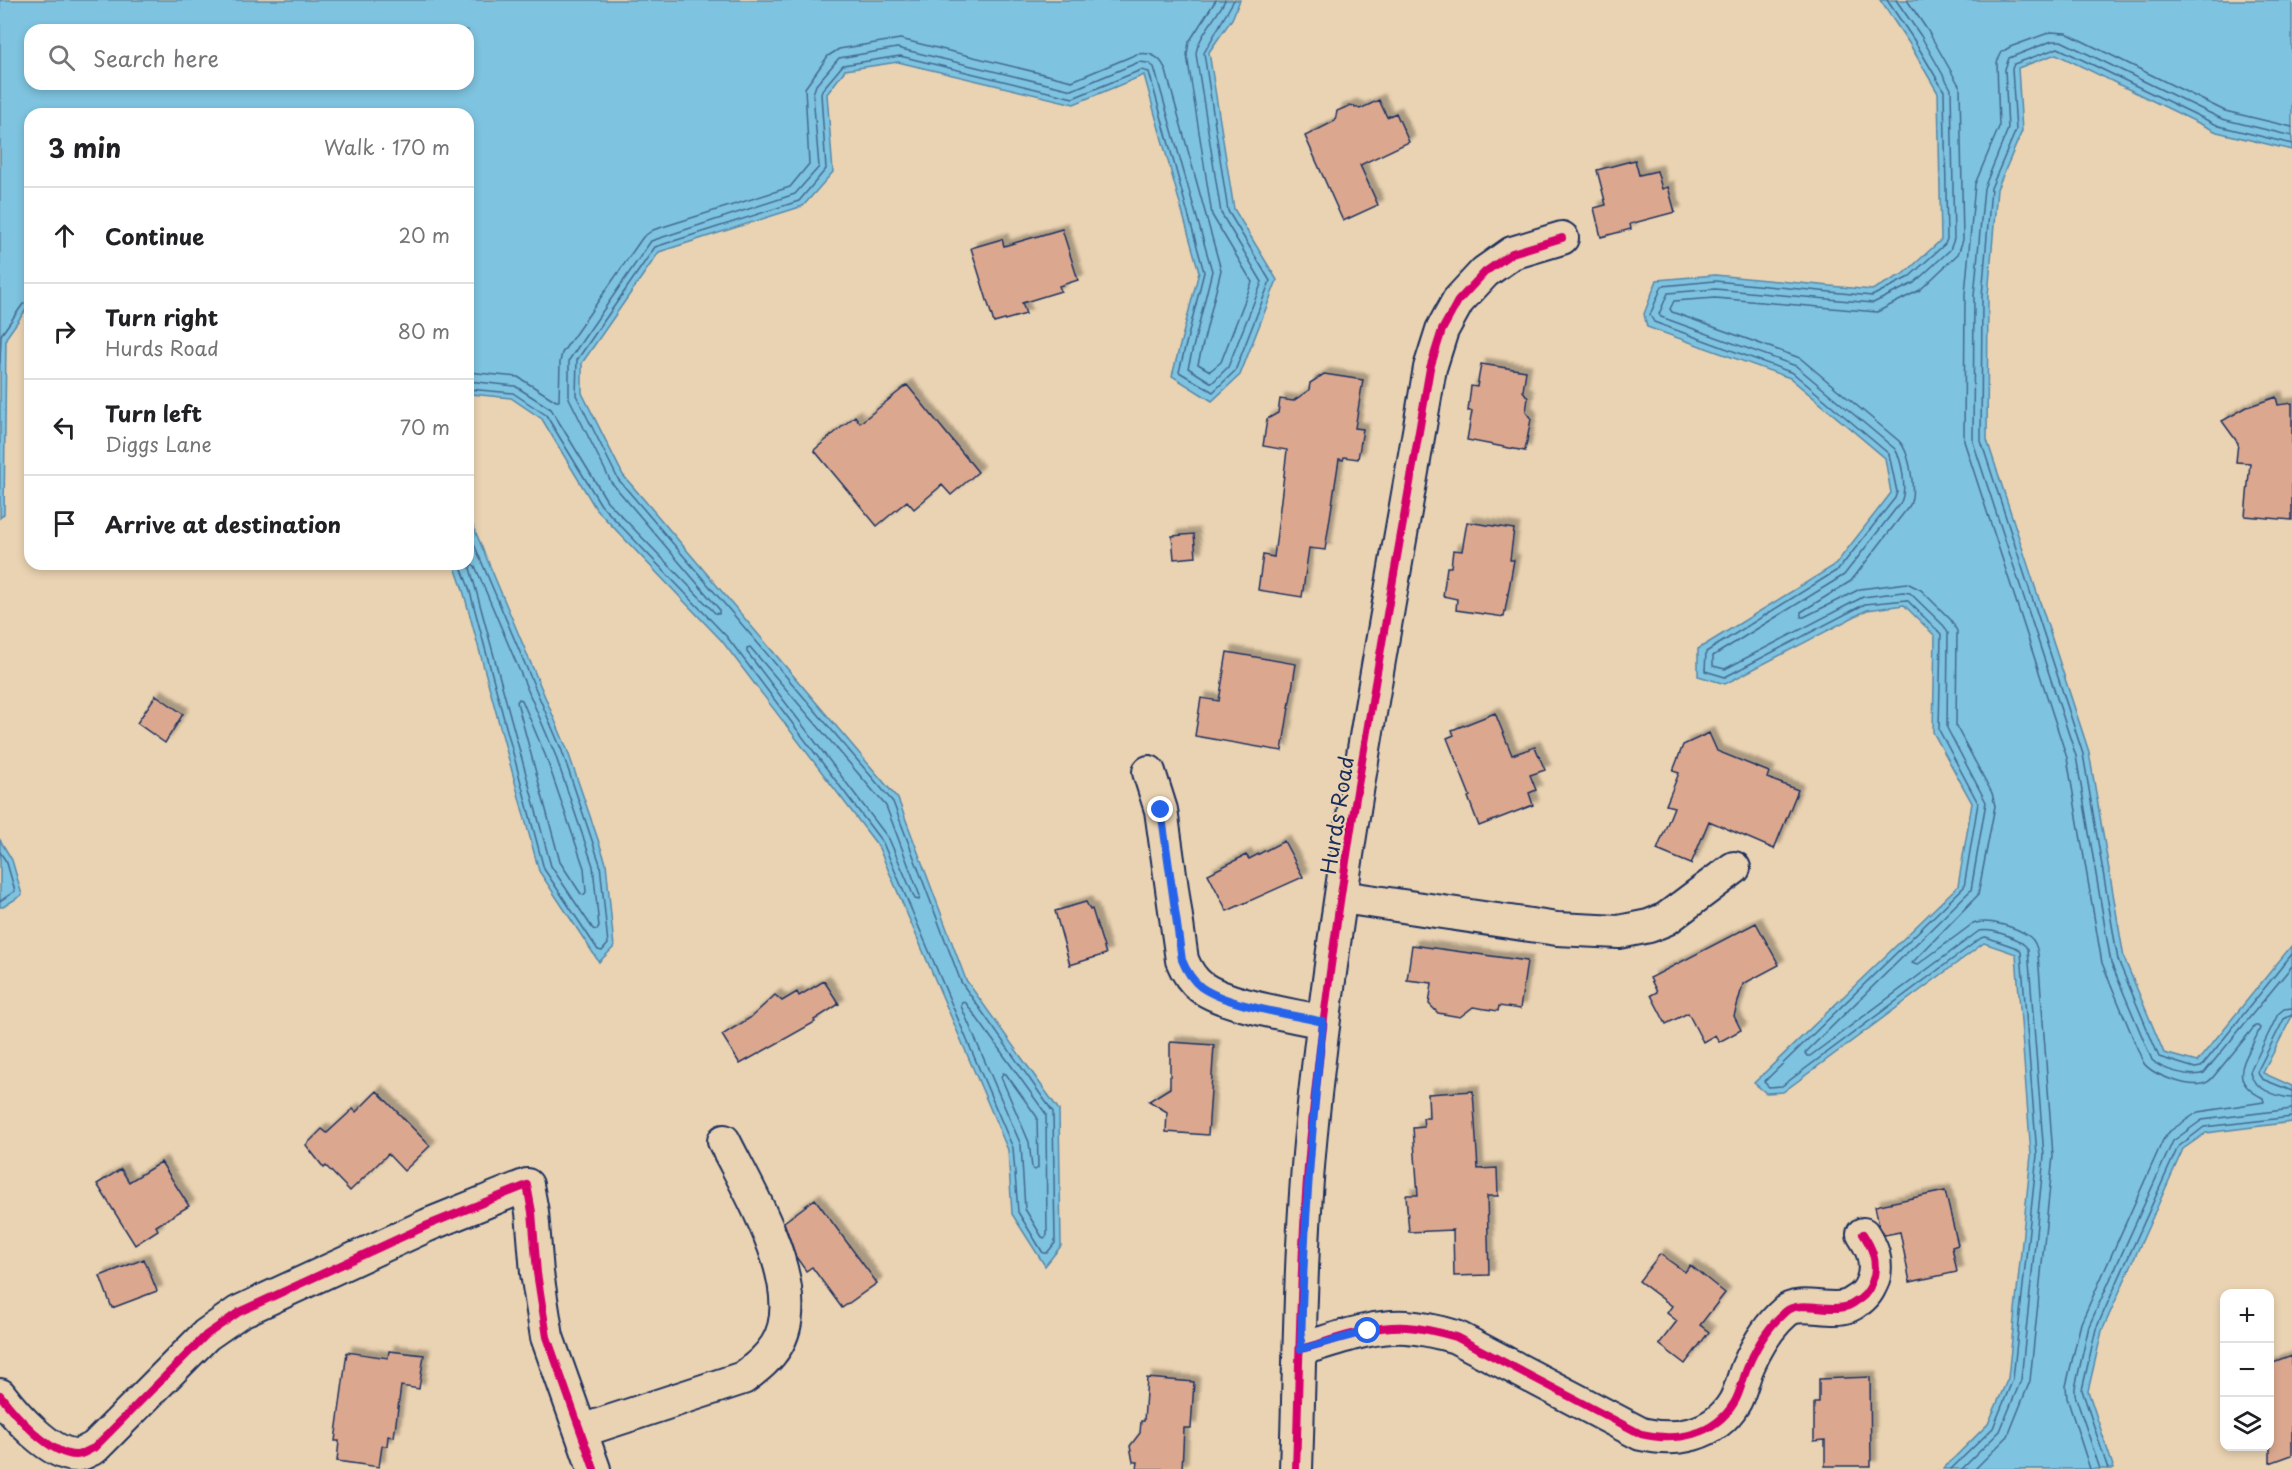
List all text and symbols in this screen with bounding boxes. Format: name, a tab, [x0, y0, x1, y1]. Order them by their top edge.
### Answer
search box	[24, 24, 474, 90]
icon: search	[45, 41, 78, 74]
text: Search here	[93, 41, 219, 74]
text: 3 min	[48, 128, 121, 167]
text: Walk · 170 m	[324, 132, 450, 162]
icon: ahead	[48, 219, 81, 252]
text: Continue	[105, 219, 204, 252]
text: 20 m	[398, 220, 450, 250]
text: Turn right	[105, 300, 218, 333]
icon: right	[48, 315, 81, 348]
text: 80 m	[398, 316, 450, 346]
text: Hurds Road	[105, 333, 219, 363]
text: Turn left	[105, 396, 202, 429]
icon: left	[48, 411, 81, 444]
text: 70 m	[400, 412, 450, 442]
text: Diggs Lane	[105, 429, 212, 459]
icon: arrive	[48, 507, 81, 540]
text: Arrive at destination	[105, 507, 341, 540]
street label: Hurds Road	[1311, 754, 1361, 876]
route end	[1147, 796, 1173, 822]
map controls	[2220, 1289, 2274, 1451]
button: +	[2220, 1289, 2274, 1343]
route start	[1354, 1317, 1380, 1343]
button: −	[2220, 1343, 2274, 1397]
button: layers	[2220, 1397, 2274, 1451]

